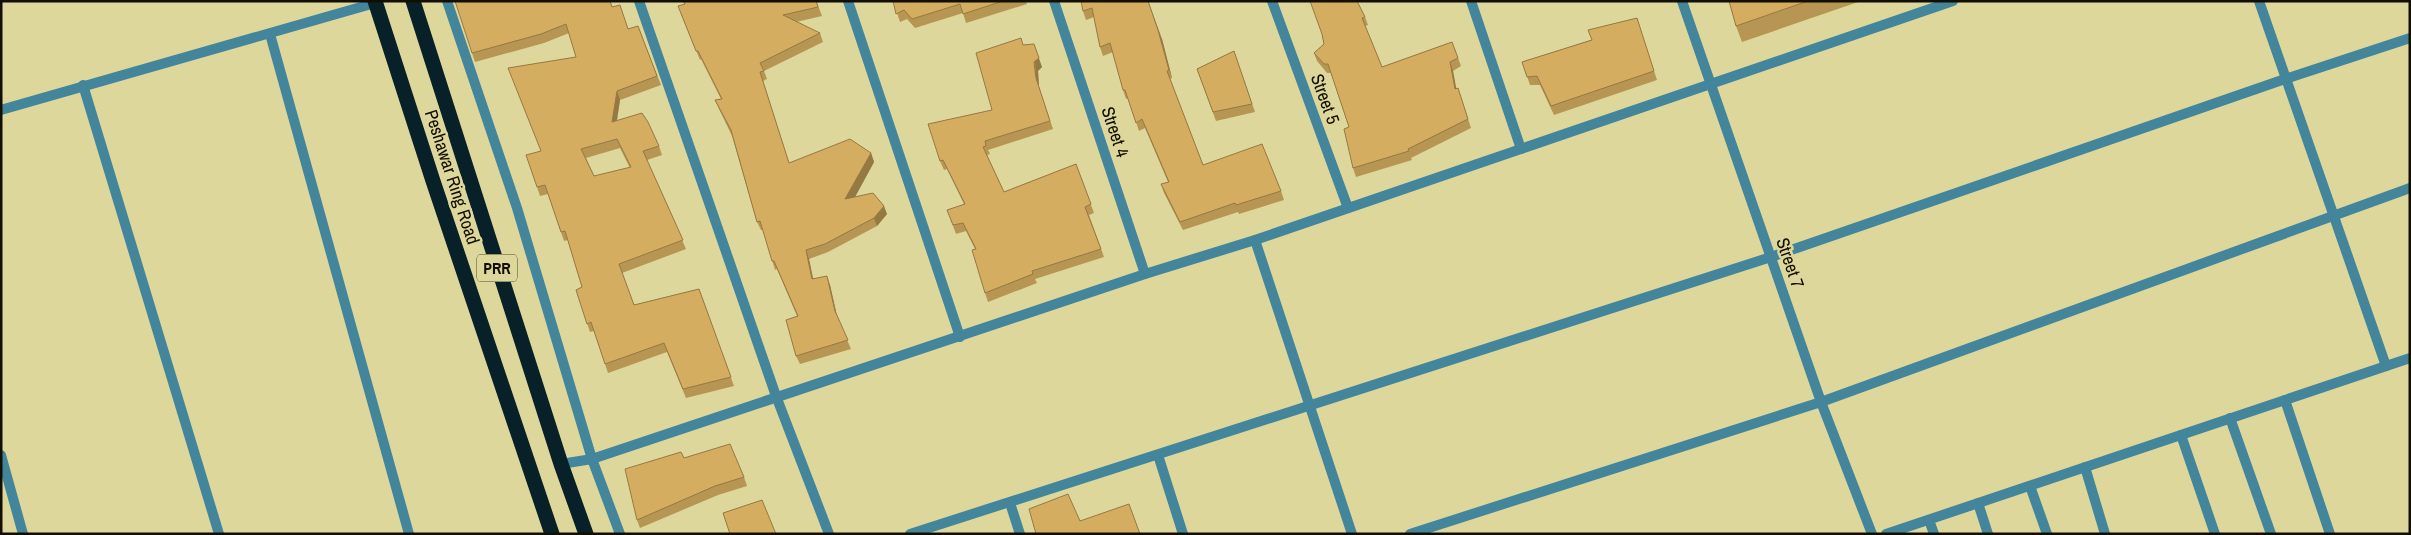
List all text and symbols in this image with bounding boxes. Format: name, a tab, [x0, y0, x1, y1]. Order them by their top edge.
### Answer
street label: Street 5	[1305, 70, 1346, 127]
street label: Street 4	[1096, 103, 1135, 160]
street label: Peshawar Ring Road	[419, 106, 486, 247]
street label: Street 7	[1770, 234, 1811, 291]
road number: PRR	[477, 254, 517, 282]

